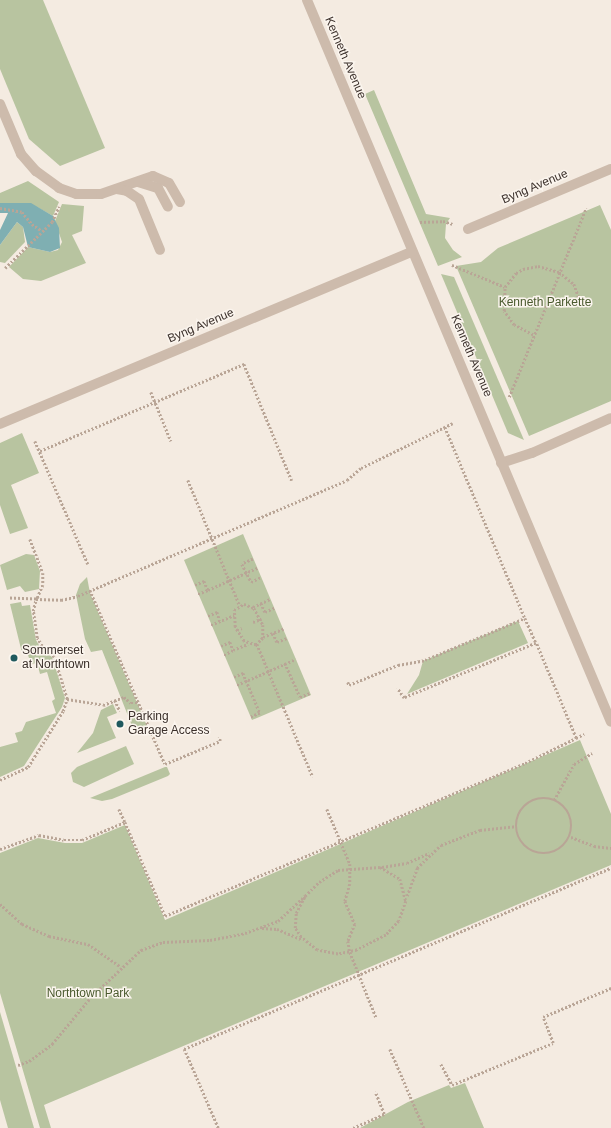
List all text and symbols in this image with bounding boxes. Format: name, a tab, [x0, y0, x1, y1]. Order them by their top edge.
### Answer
street label: Kenneth Avenue	[321, 14, 369, 102]
street label: Byng Avenue	[499, 166, 571, 208]
park label: Kenneth Parkette	[499, 296, 591, 310]
street label: Byng Avenue	[165, 305, 237, 347]
street label: Kenneth Avenue	[447, 312, 495, 400]
place label: Sommerset at Northtown	[22, 644, 90, 672]
marker: Sommerset at Northtown	[9, 653, 19, 663]
place label: Parking Garage Access	[128, 710, 210, 738]
marker: Parking Garage Access	[115, 719, 125, 729]
park label: Northtown Park	[47, 987, 129, 1001]

